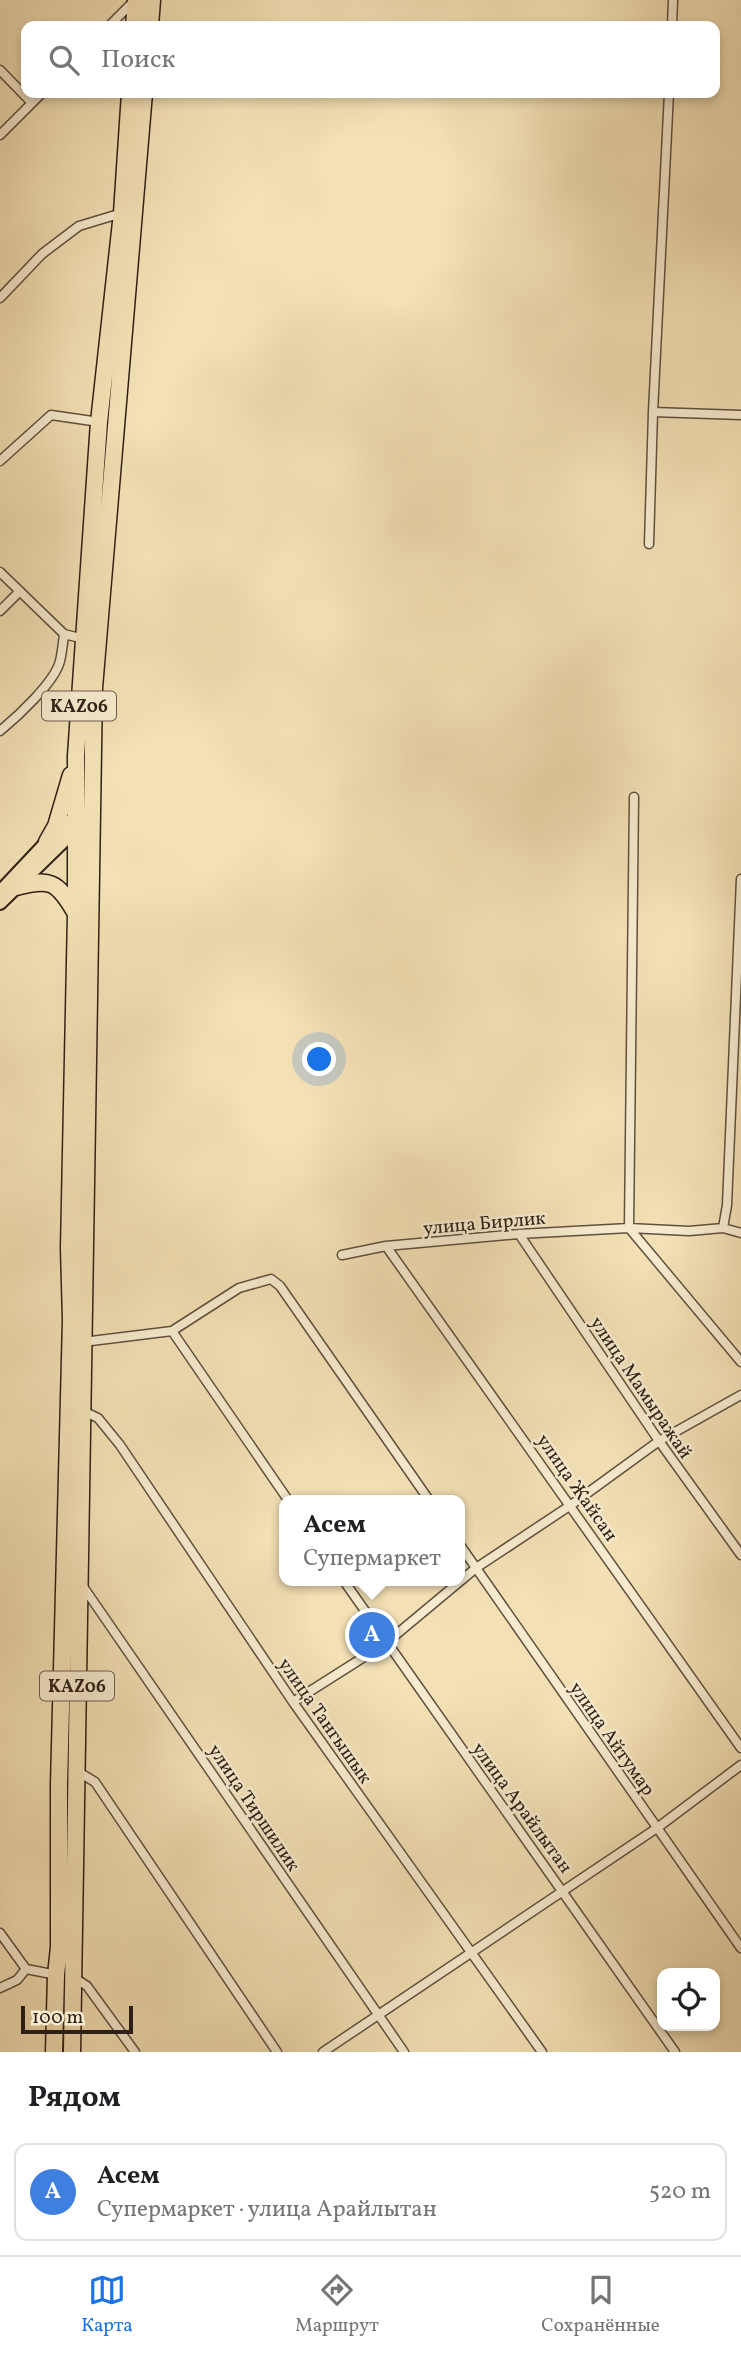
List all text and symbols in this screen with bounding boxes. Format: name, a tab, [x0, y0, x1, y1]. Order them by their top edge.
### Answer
search box	[21, 21, 720, 98]
icon: search	[45, 41, 83, 79]
text: Поиск	[101, 42, 175, 78]
road number: KАZ06	[42, 692, 116, 720]
your location	[302, 1042, 336, 1076]
street label: улица Бирлик	[422, 1206, 547, 1242]
street label: улица Мамыражай	[583, 1312, 698, 1464]
street label: улица Жайсан	[530, 1429, 623, 1547]
popup	[279, 1495, 465, 1586]
text: Асем	[303, 1507, 366, 1543]
text: Супермаркет	[303, 1543, 441, 1575]
pin: A	[349, 1609, 395, 1661]
street label: улица Тангышык	[271, 1653, 378, 1789]
road number: KАZ06	[40, 1672, 114, 1700]
street label: улица Айтумар	[562, 1677, 660, 1801]
street label: улица Арайлытан	[465, 1737, 578, 1879]
street label: улица Тиршилик	[201, 1739, 306, 1877]
map controls	[657, 1968, 720, 2031]
button: locate	[657, 1968, 720, 2031]
scale bar	[21, 2003, 133, 2035]
text: 100 m	[32, 2005, 83, 2031]
text: Рядом	[28, 2077, 121, 2119]
text: Асем	[97, 2158, 160, 2194]
text: A	[45, 2176, 61, 2208]
text: 520 m	[649, 2176, 711, 2208]
text: Супермаркет · улица Арайлытан	[97, 2194, 437, 2226]
tab: Карта	[81, 2271, 133, 2339]
tab: Маршрут	[295, 2271, 379, 2339]
tab: Сохранённые	[541, 2271, 660, 2339]

